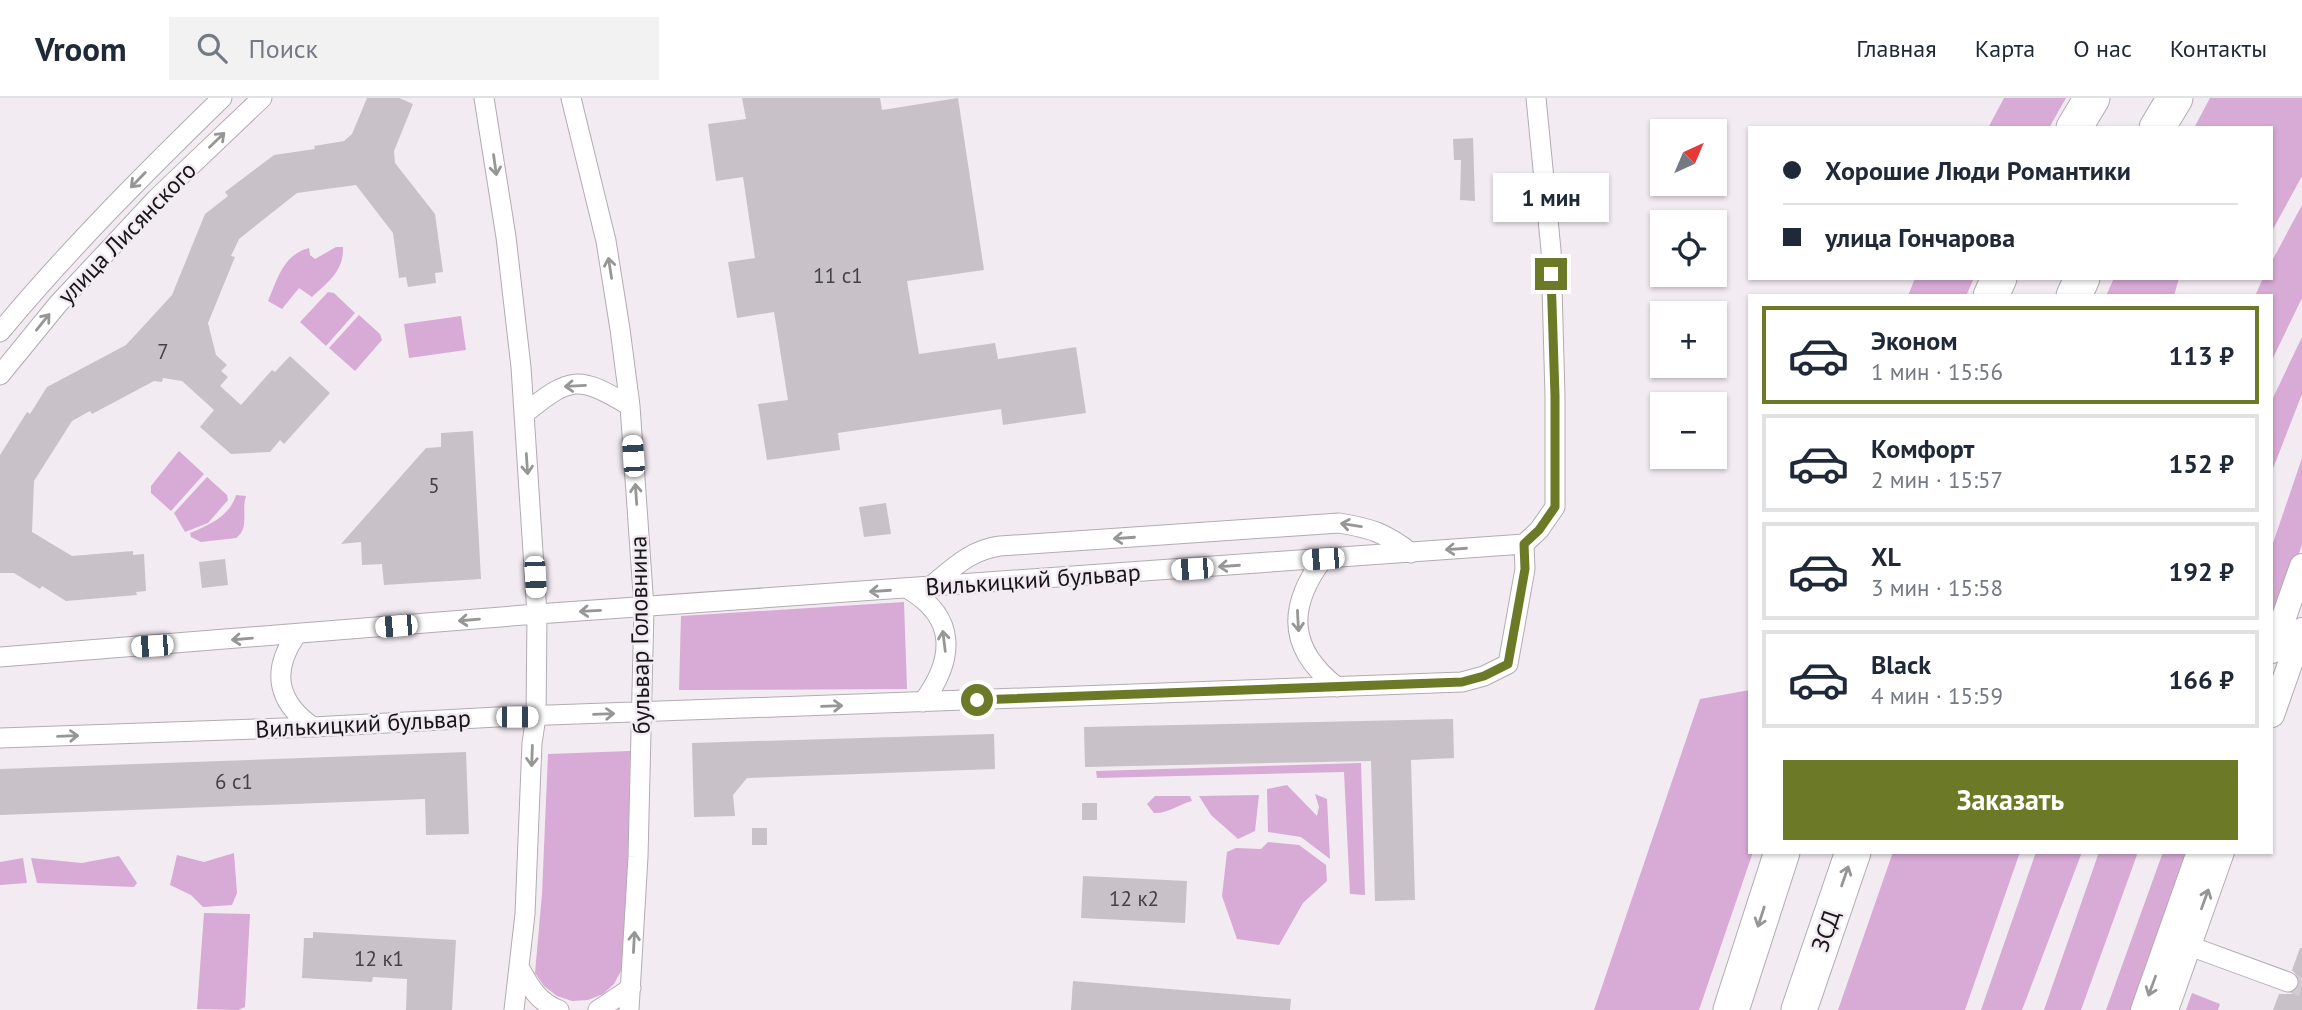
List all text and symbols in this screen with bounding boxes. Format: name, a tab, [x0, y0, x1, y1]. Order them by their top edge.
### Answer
search box	[169, 17, 659, 80]
text: Vroom	[35, 27, 127, 70]
icon: search	[193, 29, 231, 67]
text: Поиск	[249, 32, 318, 65]
text: Главная	[1856, 33, 1937, 64]
text: Карта	[1975, 33, 2035, 64]
text: О нас	[2073, 33, 2132, 64]
text: Контакты	[2170, 33, 2267, 64]
north arrow	[1650, 119, 1727, 196]
map controls	[1650, 119, 1727, 469]
one-way arrow	[209, 132, 226, 149]
one-way arrow	[489, 153, 502, 176]
text: Хорошие Люди Романтики	[1825, 154, 2131, 187]
street label: улица Лисянского	[51, 155, 203, 311]
one-way arrow	[130, 171, 147, 188]
callout: 1 мин	[1493, 172, 1609, 222]
text: 1 мин	[1521, 183, 1581, 212]
button: locate	[1650, 210, 1727, 287]
text: улица Гончарова	[1825, 221, 2015, 254]
one-way arrow	[604, 258, 617, 280]
route end	[1535, 258, 1567, 290]
house number: 11 с1	[813, 262, 863, 289]
button: +	[1650, 301, 1727, 378]
one-way arrow	[36, 314, 51, 332]
icon: car	[1787, 324, 1850, 387]
text: Эконом	[1871, 324, 1958, 357]
house number: 7	[157, 338, 169, 365]
text: 113 ₽	[2168, 339, 2234, 372]
text: 1 мин · 15:56	[1871, 357, 2003, 386]
one-way arrow	[564, 379, 587, 392]
button: −	[1650, 392, 1727, 469]
icon: car	[1787, 432, 1850, 495]
text: Комфорт	[1871, 432, 1974, 465]
car	[622, 434, 645, 478]
text: 152 ₽	[2168, 447, 2234, 480]
one-way arrow	[521, 453, 534, 475]
text: 2 мин · 15:57	[1871, 465, 2003, 494]
house number: 5	[428, 472, 440, 499]
one-way arrow	[629, 484, 642, 506]
one-way arrow	[1340, 518, 1362, 531]
one-way arrow	[1112, 531, 1135, 544]
street label: бульвар Головнина	[622, 536, 657, 734]
icon: car	[1787, 540, 1850, 603]
text: XL	[1871, 540, 1901, 573]
one-way arrow	[1445, 543, 1468, 556]
car	[1302, 547, 1345, 571]
car	[524, 555, 547, 599]
text: 192 ₽	[2168, 555, 2234, 588]
street label: Вилькицкий бульвар	[924, 557, 1142, 602]
car	[1171, 557, 1214, 581]
one-way arrow	[1219, 560, 1241, 573]
text: 3 мин · 15:58	[1871, 573, 2003, 602]
one-way arrow	[869, 585, 892, 598]
one-way arrow	[580, 605, 602, 618]
one-way arrow	[1292, 609, 1305, 632]
car	[375, 614, 418, 638]
one-way arrow	[458, 614, 481, 627]
one-way arrow	[938, 630, 951, 653]
one-way arrow	[231, 633, 254, 646]
car	[131, 634, 174, 658]
icon: car	[1787, 648, 1850, 711]
text: Black	[1871, 648, 1931, 681]
text: 166 ₽	[2168, 663, 2234, 696]
text: 4 мин · 15:59	[1871, 681, 2003, 710]
route start	[961, 684, 993, 716]
one-way arrow	[820, 699, 843, 712]
street label: Вилькицкий бульвар	[254, 702, 471, 745]
car	[497, 707, 539, 728]
one-way arrow	[593, 708, 616, 721]
one-way arrow	[56, 729, 79, 742]
one-way arrow	[525, 744, 538, 767]
button: Заказать	[1783, 760, 2238, 840]
house number: 6 с1	[215, 768, 253, 795]
one-way arrow	[1840, 865, 1852, 887]
house number: 12 к2	[1109, 885, 1159, 912]
one-way arrow	[2200, 888, 2212, 910]
one-way arrow	[1754, 906, 1766, 928]
street label: ЗСД	[1804, 906, 1847, 956]
one-way arrow	[627, 931, 640, 954]
house number: 12 к1	[354, 945, 404, 972]
one-way arrow	[2145, 974, 2157, 996]

